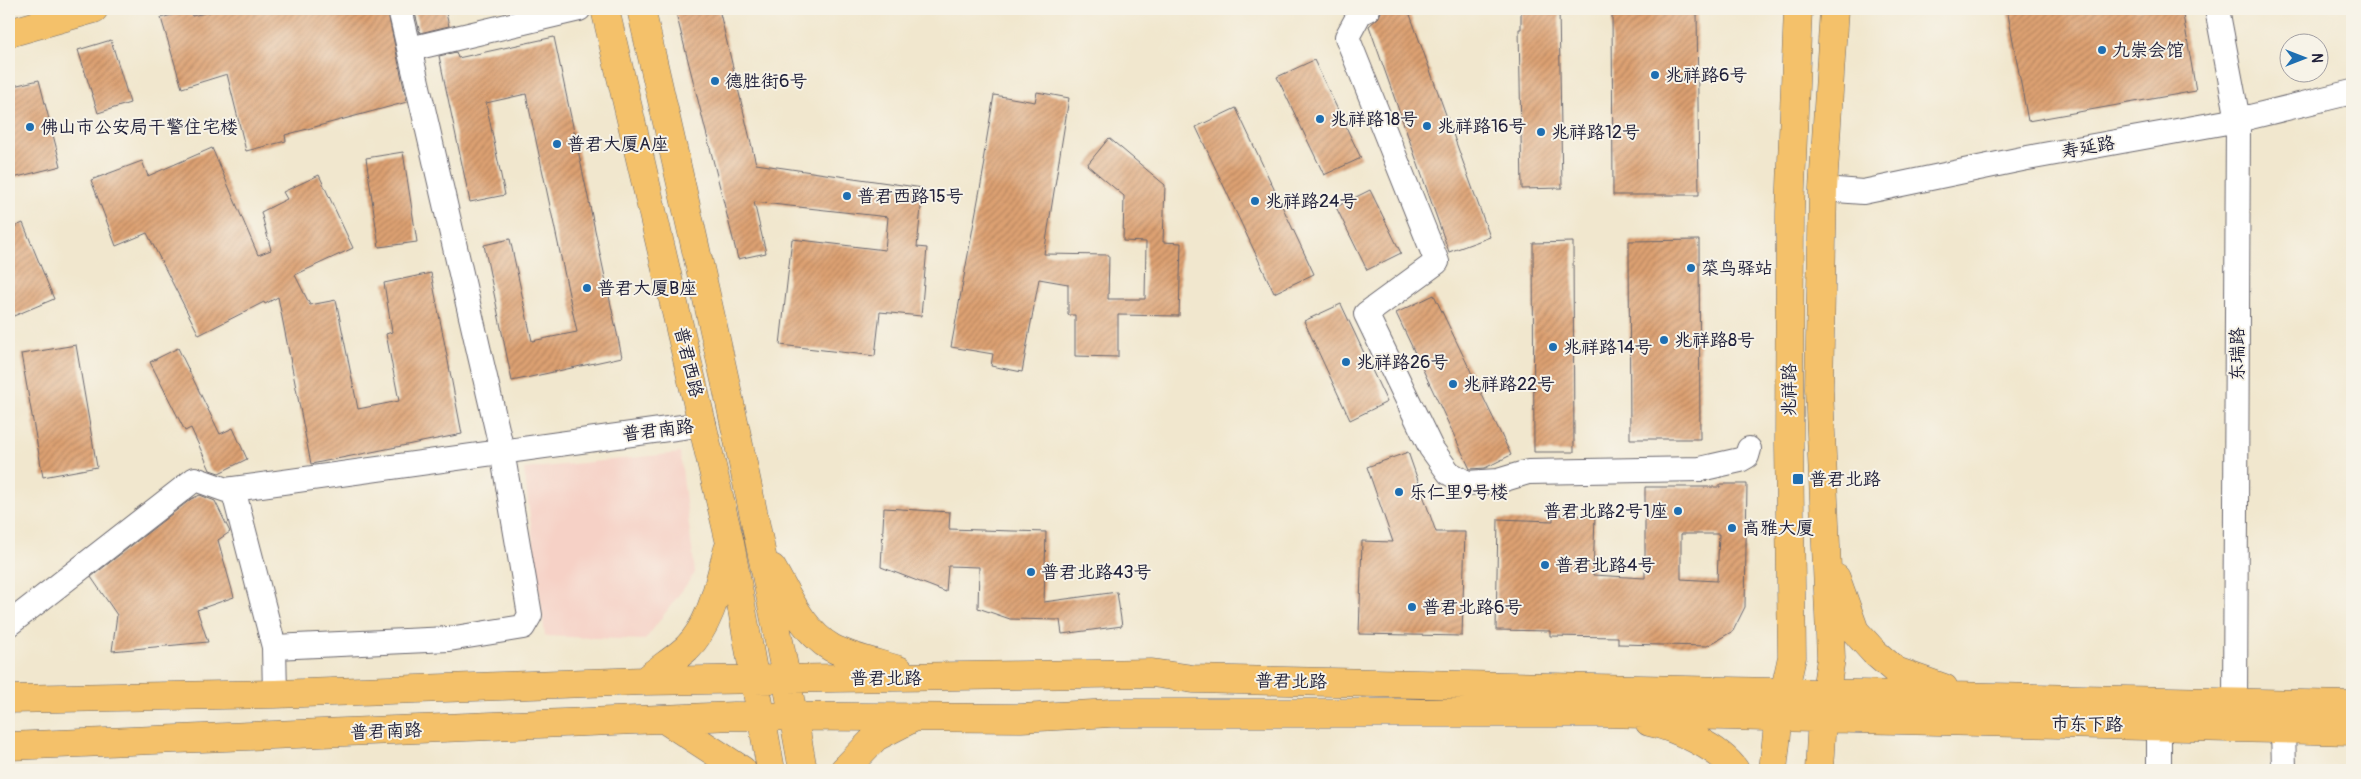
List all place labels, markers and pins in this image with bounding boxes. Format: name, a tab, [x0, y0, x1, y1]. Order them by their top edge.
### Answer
place label: 九崇会馆	[2112, 39, 2184, 62]
marker: 九崇会馆	[2096, 44, 2108, 56]
place label: 兆祥路6号	[1665, 64, 1747, 87]
marker: 兆祥路6号	[1649, 69, 1661, 81]
place label: 德胜街6号	[725, 70, 807, 93]
marker: 德胜街6号	[709, 75, 721, 87]
place label: 兆祥路18号	[1330, 108, 1418, 131]
marker: 兆祥路18号	[1314, 113, 1326, 125]
place label: 兆祥路16号	[1437, 115, 1527, 138]
place label: 佛山市公安局干警住宅楼	[40, 116, 238, 139]
marker: 兆祥路16号	[1421, 120, 1433, 132]
marker: 佛山市公安局干警住宅楼	[24, 121, 36, 133]
place label: 兆祥路12号	[1551, 121, 1640, 144]
marker: 兆祥路12号	[1535, 126, 1547, 138]
place label: 普君大厦A座	[567, 133, 669, 156]
marker: 普君大厦A座	[551, 138, 563, 150]
place label: 普君西路15号	[857, 185, 964, 208]
marker: 普君西路15号	[841, 190, 853, 202]
place label: 兆祥路24号	[1265, 190, 1358, 213]
marker: 兆祥路24号	[1249, 195, 1261, 207]
place label: 菜鸟驿站	[1701, 257, 1773, 280]
marker: 菜鸟驿站	[1685, 262, 1697, 274]
place label: 普君大厦B座	[597, 277, 697, 300]
marker: 普君大厦B座	[581, 282, 593, 294]
place label: 兆祥路8号	[1674, 329, 1755, 352]
marker: 兆祥路8号	[1658, 334, 1670, 346]
place label: 兆祥路14号	[1563, 336, 1652, 359]
marker: 兆祥路14号	[1547, 341, 1559, 353]
place label: 兆祥路26号	[1356, 351, 1449, 374]
marker: 兆祥路26号	[1340, 356, 1352, 368]
place label: 兆祥路22号	[1463, 373, 1555, 396]
marker: 兆祥路22号	[1447, 378, 1459, 390]
place label: 普君北路	[1809, 468, 1881, 491]
marker: 普君北路	[1791, 472, 1805, 486]
place label: 乐仁里9号楼	[1409, 481, 1508, 504]
marker: 乐仁里9号楼	[1393, 486, 1405, 498]
place label: 普君北路2号1座	[1543, 500, 1668, 523]
marker: 普君北路2号1座	[1672, 505, 1684, 517]
place label: 高雅大厦	[1742, 517, 1814, 540]
marker: 高雅大厦	[1726, 522, 1738, 534]
place label: 普君北路4号	[1555, 554, 1655, 577]
marker: 普君北路4号	[1539, 559, 1551, 571]
place label: 普君北路43号	[1041, 561, 1151, 584]
marker: 普君北路43号	[1025, 566, 1037, 578]
place label: 普君北路6号	[1422, 596, 1522, 619]
marker: 普君北路6号	[1406, 601, 1418, 613]

